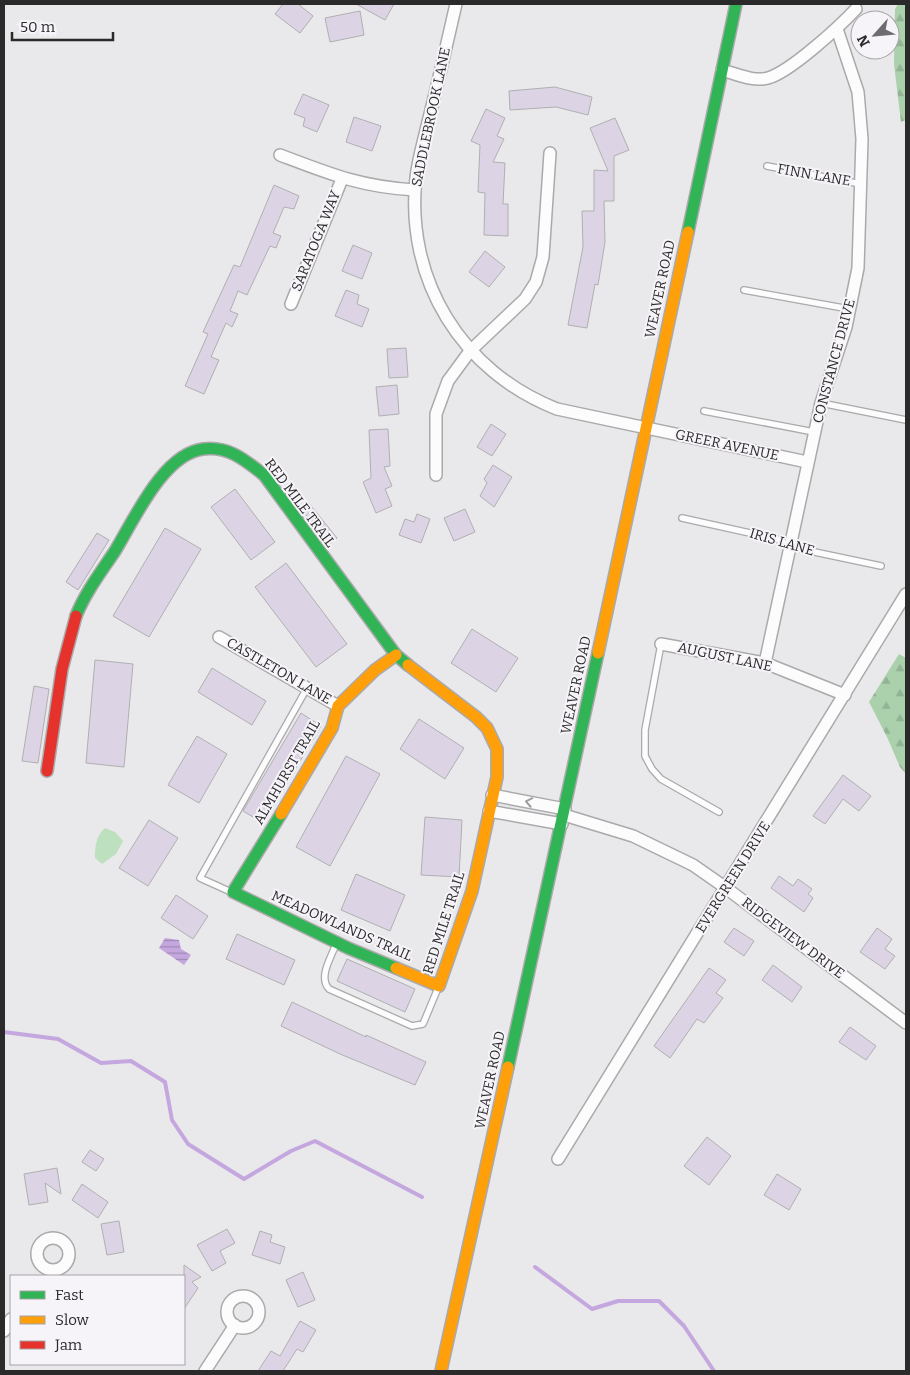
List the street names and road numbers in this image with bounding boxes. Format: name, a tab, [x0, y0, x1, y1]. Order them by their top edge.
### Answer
street label: SADDLEBROOK LANE	[408, 46, 454, 188]
street label: FINN LANE	[776, 160, 852, 190]
street label: SARATOGA WAY	[288, 188, 344, 294]
street label: WEAVER ROAD	[641, 238, 679, 340]
street label: CONSTANCE DRIVE	[809, 297, 859, 425]
street label: GREER AVENUE	[674, 426, 780, 464]
street label: RED MILE TRAIL	[261, 455, 339, 551]
street label: IRIS LANE	[748, 525, 816, 559]
street label: CASTLETON LANE	[223, 634, 335, 708]
street label: WEAVER ROAD	[557, 634, 595, 736]
street label: AUGUST LANE	[676, 639, 774, 675]
street label: ALMHURST TRAIL	[250, 716, 324, 828]
street label: EVERGREEN DRIVE	[692, 818, 774, 936]
street label: RED MILE TRAIL	[419, 869, 469, 976]
street label: MEADOWLANDS TRAIL	[269, 887, 415, 965]
street label: RIDGEVIEW DRIVE	[738, 894, 848, 982]
street label: WEAVER ROAD	[471, 1029, 509, 1131]

